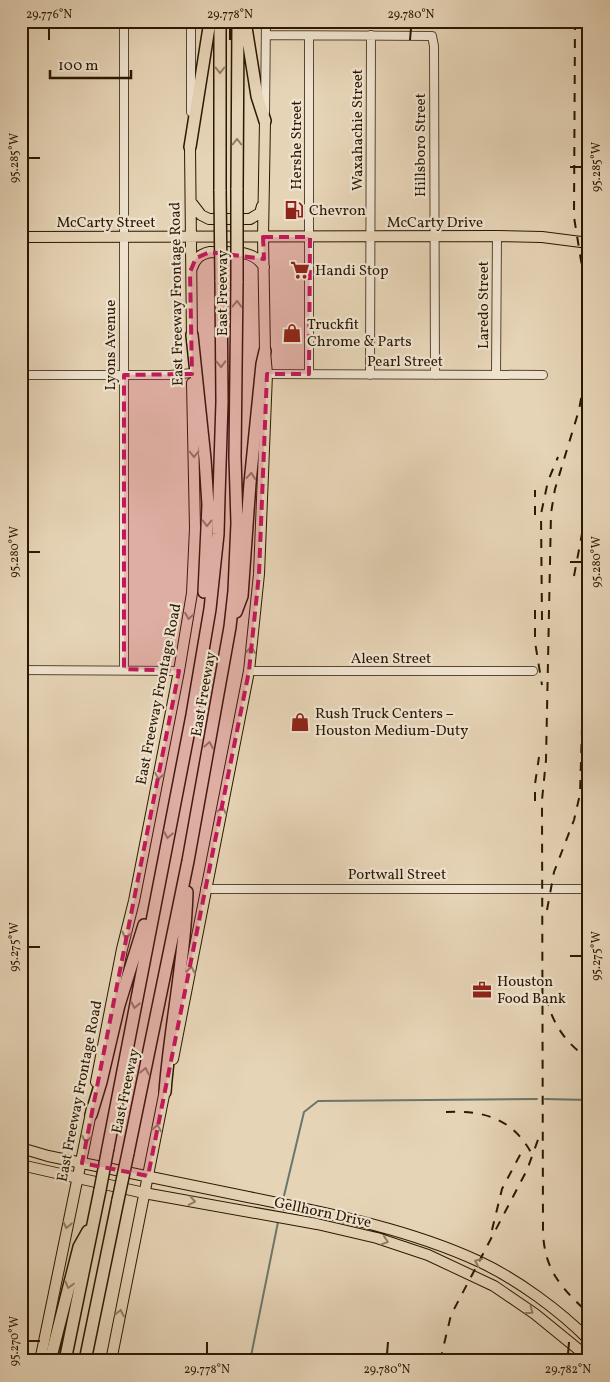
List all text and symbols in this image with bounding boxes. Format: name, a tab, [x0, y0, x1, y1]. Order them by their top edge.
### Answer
text: 29.776°N	[26, 7, 72, 23]
text: 29.778°N	[207, 7, 253, 23]
text: 29.780°N	[387, 7, 435, 23]
scale bar	[50, 48, 131, 80]
text: 100 m	[58, 56, 98, 77]
one-way arrow	[215, 66, 225, 74]
street label: Waxahachie Street	[348, 69, 369, 191]
street label: Hillsboro Street	[411, 93, 432, 197]
street label: Hershe Street	[287, 100, 308, 190]
text: 95.285°W	[7, 133, 23, 183]
one-way arrow	[232, 137, 242, 145]
text: 95.285°W	[589, 142, 605, 192]
fuel station icon: Chevron	[283, 199, 305, 221]
place label: Chevron	[309, 201, 366, 222]
street label: East Freeway Frontage Road	[165, 202, 190, 386]
street label: McCarty Street	[56, 213, 156, 234]
street label: McCarty Drive	[387, 213, 483, 234]
street label: East Freeway	[213, 250, 234, 336]
supermarket icon: Handi Stop	[289, 259, 311, 281]
place label: Handi Stop	[315, 261, 389, 282]
street label: Laredo Street	[474, 261, 495, 349]
street label: Lyons Avenue	[101, 300, 122, 390]
one-way arrow	[232, 300, 242, 308]
place label: Truckfit Chrome & Parts	[307, 315, 412, 353]
shop icon: Truckfit Chrome & Parts	[281, 322, 303, 344]
street label: Pearl Street	[367, 352, 443, 373]
one-way arrow	[216, 360, 227, 368]
one-way arrow	[189, 450, 199, 458]
one-way arrow	[245, 472, 256, 480]
one-way arrow	[202, 520, 212, 527]
text: 95.280°W	[7, 526, 23, 578]
text: 95.280°W	[589, 536, 605, 588]
street label: East Freeway Frontage Road	[132, 602, 187, 787]
one-way arrow	[184, 612, 194, 620]
one-way arrow	[245, 646, 256, 654]
street label: Aleen Street	[351, 649, 431, 670]
street label: East Freeway	[187, 650, 222, 739]
place label: Rush Truck Centers – Houston Medium-Duty	[315, 704, 468, 742]
shop icon: Rush Truck Centers – Houston Medium-Duty	[289, 711, 311, 733]
one-way arrow	[204, 740, 214, 749]
one-way arrow	[154, 771, 164, 780]
one-way arrow	[216, 806, 227, 815]
one-way arrow	[164, 831, 174, 840]
street label: Portwall Street	[348, 865, 446, 886]
text: 95.275°W	[7, 922, 23, 972]
one-way arrow	[121, 930, 132, 939]
text: 95.275°W	[589, 931, 605, 981]
one-way arrow	[186, 965, 196, 974]
place label: Houston Food Bank	[497, 972, 566, 1010]
office icon: Houston Food Bank	[471, 979, 493, 1001]
street label: East Freeway Frontage Road	[53, 999, 108, 1184]
one-way arrow	[131, 1000, 141, 1009]
street label: East Freeway	[107, 1047, 146, 1136]
one-way arrow	[139, 1066, 149, 1075]
one-way arrow	[152, 1124, 162, 1133]
one-way arrow	[81, 1134, 92, 1143]
street label: Gellhorn Drive	[272, 1193, 373, 1234]
one-way arrow	[188, 1196, 196, 1206]
one-way arrow	[63, 1221, 73, 1230]
one-way arrow	[380, 1235, 389, 1245]
one-way arrow	[474, 1257, 483, 1268]
one-way arrow	[64, 1280, 75, 1289]
one-way arrow	[525, 1305, 534, 1314]
one-way arrow	[115, 1308, 125, 1317]
text: 95.270°W	[7, 1316, 23, 1366]
text: 29.778°N	[184, 1362, 230, 1378]
text: 29.780°N	[363, 1362, 411, 1378]
text: 29.782°N	[545, 1362, 591, 1378]

